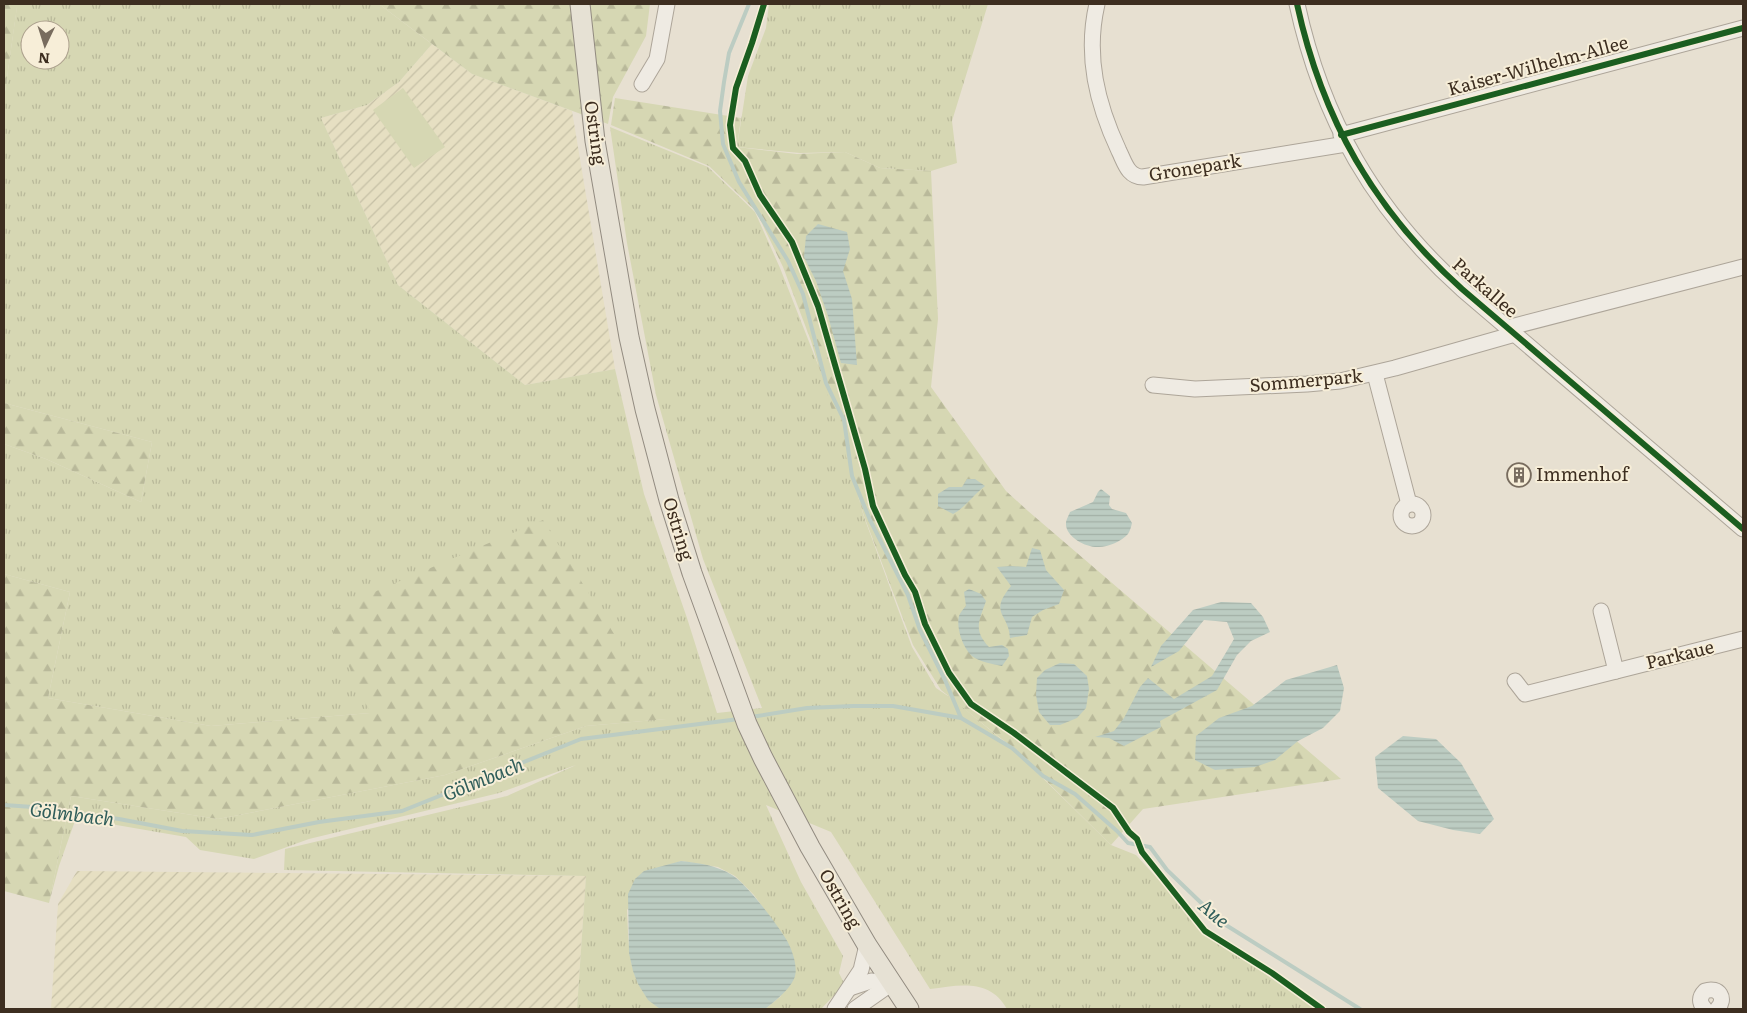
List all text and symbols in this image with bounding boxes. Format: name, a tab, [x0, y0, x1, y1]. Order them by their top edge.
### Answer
north arrow	[20, 20, 70, 70]
street label: Kaiser-Wilhelm-Allee	[1444, 27, 1631, 102]
text: N	[37, 49, 51, 69]
street label: Ostring	[579, 99, 615, 168]
street label: Gronepark	[1147, 146, 1244, 187]
street label: Parkallee	[1447, 251, 1525, 323]
street label: Sommerpark	[1248, 361, 1364, 398]
place label: Immenhof	[1536, 460, 1630, 487]
building icon: Immenhof	[1506, 462, 1532, 488]
street label: Ostring	[657, 494, 702, 565]
street label: Parkaue	[1643, 632, 1717, 675]
water label: Gölmbach	[438, 749, 527, 807]
water label: Gölmbach	[28, 794, 116, 832]
street label: Ostring	[813, 863, 870, 934]
water label: Aue	[1193, 891, 1236, 934]

